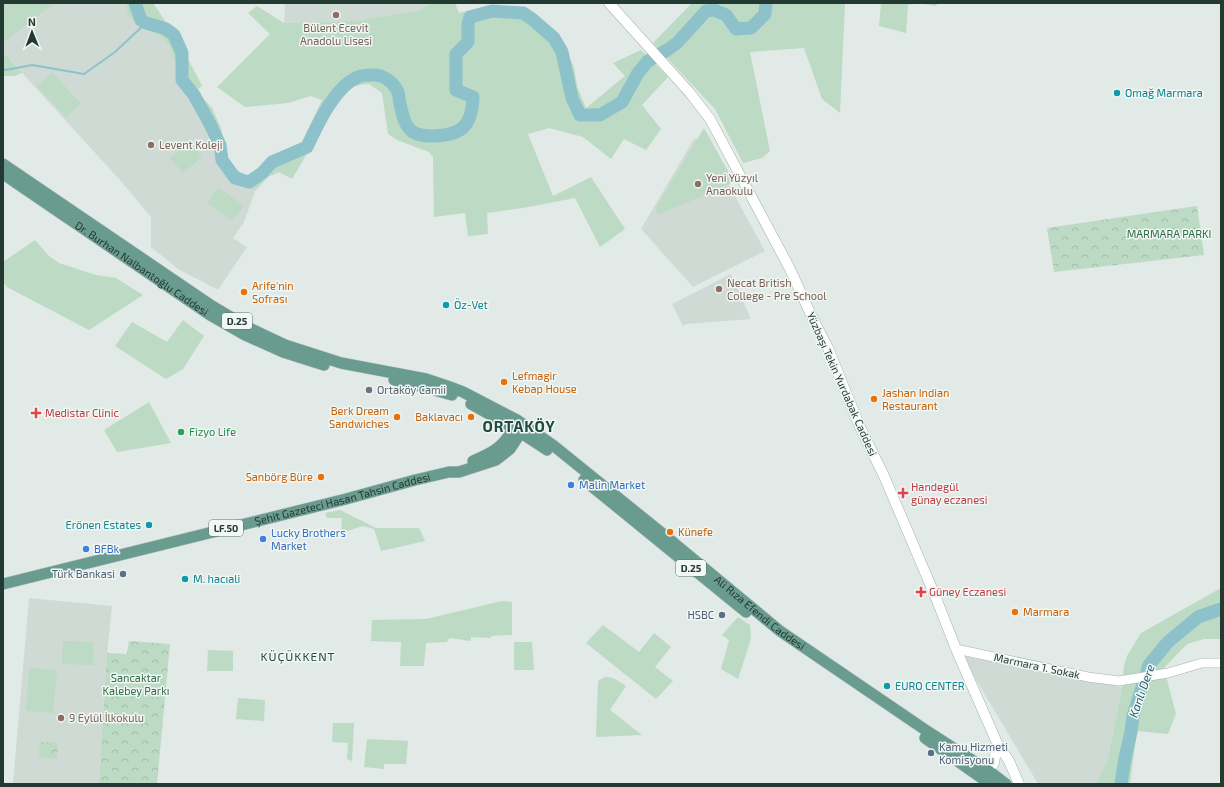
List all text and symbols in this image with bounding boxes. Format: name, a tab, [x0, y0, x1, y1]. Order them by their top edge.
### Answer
marker: Bülent Ecevit Anadolu Lisesi	[331, 10, 341, 20]
north arrow	[12, 12, 52, 52]
text: N	[28, 15, 36, 28]
place label: Bülent Ecevit Anadolu Lisesi	[300, 21, 372, 47]
place label: Omağ Marmara	[1125, 86, 1203, 99]
marker: Omağ Marmara	[1112, 88, 1122, 98]
place label: Levent Koleji	[159, 138, 222, 152]
marker: Levent Koleji	[146, 140, 156, 150]
place label: Yeni Yüzyıl Anaokulu	[706, 171, 759, 197]
marker: Yeni Yüzyıl Anaokulu	[693, 179, 703, 189]
street label: Dr. Burhan Nalbantoğlu Caddesi	[73, 218, 211, 318]
park label: MARMARA PARKI	[1127, 227, 1211, 240]
place label: Necat British College - Pre School	[727, 276, 827, 302]
place label: Arife'nin Sofrası	[252, 279, 294, 305]
marker: Necat British College - Pre School	[714, 284, 724, 294]
marker: Arife'nin Sofrası	[239, 287, 249, 297]
place label: Öz-Vet	[454, 297, 488, 311]
marker: Öz-Vet	[441, 300, 451, 310]
street label: Yüzbaşı Tekin Yurdabak Caddesi	[804, 310, 880, 458]
road number: D.25	[222, 313, 252, 329]
place label: Lefmagir Kebap House	[512, 369, 577, 395]
marker: Lefmagir Kebap House	[499, 377, 509, 387]
place label: Ortaköy Camii	[377, 383, 446, 396]
marker: Ortaköy Camii	[364, 385, 374, 395]
place label: Jashan Indian Restaurant	[882, 386, 949, 412]
marker: Jashan Indian Restaurant	[869, 394, 879, 404]
place label: Berk Dream Sandwiches	[329, 404, 389, 430]
place label: Medistar Clinic	[45, 406, 119, 419]
marker: Medistar Clinic	[30, 407, 42, 419]
place label: Baklavacı	[415, 410, 463, 423]
marker: Berk Dream Sandwiches	[392, 412, 402, 422]
marker: Baklavacı	[466, 412, 476, 422]
district label: ORTAKÖY	[482, 417, 556, 435]
place label: Fizyo Life	[189, 425, 236, 438]
marker: Fizyo Life	[176, 427, 186, 437]
place label: Sanbörg Büre	[246, 470, 313, 483]
street label: Şehit Gazeteci Hasan Tahsin Caddesi	[253, 470, 431, 529]
marker: Sanbörg Büre	[316, 472, 326, 482]
place label: Malin Market	[579, 478, 645, 491]
marker: Malin Market	[566, 480, 576, 490]
place label: Handegül günay eczanesi	[911, 480, 987, 506]
marker: Handegül günay eczanesi	[898, 488, 908, 498]
place label: Erönen Estates	[66, 518, 141, 531]
marker: Erönen Estates	[144, 520, 154, 530]
road number: LF.50	[209, 520, 243, 536]
place label: Künefe	[678, 525, 713, 538]
place label: Lucky Brothers Market	[271, 526, 346, 552]
marker: Künefe	[665, 527, 675, 537]
marker: Lucky Brothers Market	[258, 534, 268, 544]
place label: BFBk	[94, 542, 120, 555]
marker: BFBk	[81, 544, 91, 554]
road number: D.25	[676, 560, 706, 576]
place label: Türk Bankasi	[52, 567, 115, 580]
marker: Türk Bankasi	[118, 569, 128, 579]
place label: M. hacıali	[193, 572, 240, 585]
street label: Ali Rıza Efendi Caddesi	[712, 572, 808, 652]
marker: M. hacıali	[180, 574, 190, 584]
place label: Güney Eczanesi	[929, 585, 1006, 598]
marker: Güney Eczanesi	[916, 587, 926, 597]
place label: Marmara	[1023, 605, 1069, 618]
marker: Marmara	[1010, 607, 1020, 617]
place label: HSBC	[687, 608, 714, 621]
marker: HSBC	[717, 610, 727, 620]
district label: KÜÇÜKKENT	[260, 649, 336, 664]
street label: Marmara 1. Sokak	[993, 650, 1082, 681]
water label: Kanlı Dere	[1125, 662, 1157, 719]
park label: Sancaktar Kalebey Parkı	[102, 671, 170, 697]
place label: EURO CENTER	[895, 679, 965, 692]
marker: EURO CENTER	[882, 681, 892, 691]
place label: 9 Eylül İlkokulu	[69, 711, 144, 724]
marker: 9 Eylül İlkokulu	[56, 713, 66, 723]
place label: Kamu Hizmeti Komisyonu	[939, 740, 1008, 766]
marker: Kamu Hizmeti Komisyonu	[926, 748, 936, 758]

